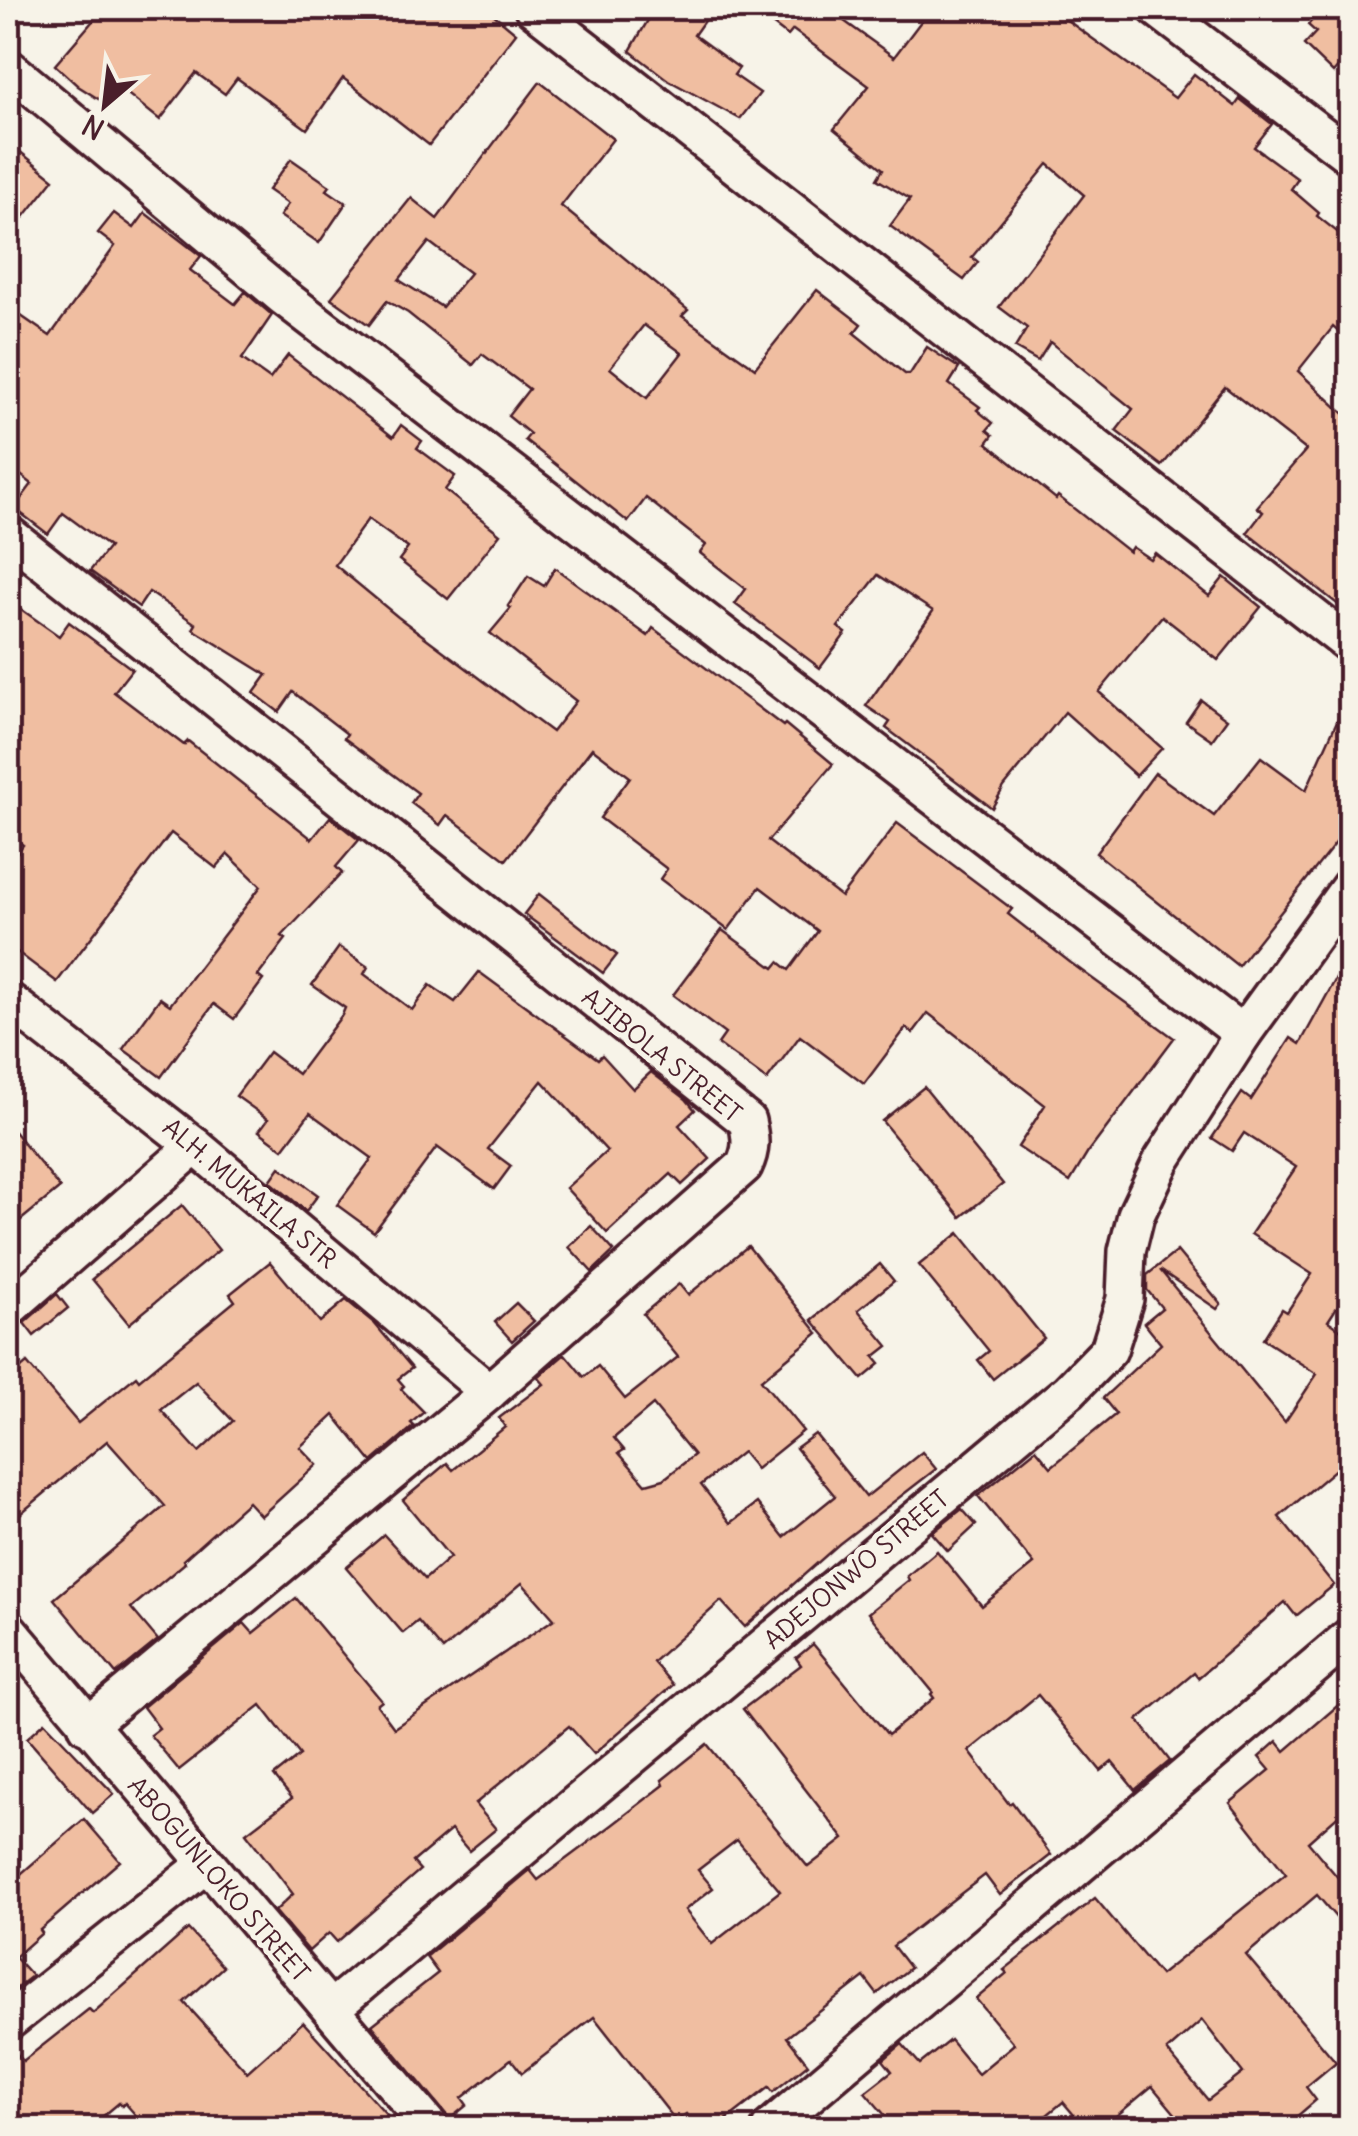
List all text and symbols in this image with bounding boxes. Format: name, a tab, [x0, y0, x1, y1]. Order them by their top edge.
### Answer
north arrow	[55, 55, 155, 155]
text: N	[76, 107, 110, 148]
street label: AJIBOLA STREET	[576, 981, 748, 1129]
street label: ALH. MUKAILA STR	[157, 1111, 343, 1275]
street label: ADEJONWO STREET	[757, 1482, 955, 1656]
street label: ABOGUNLOKO STREET	[121, 1770, 317, 1988]

